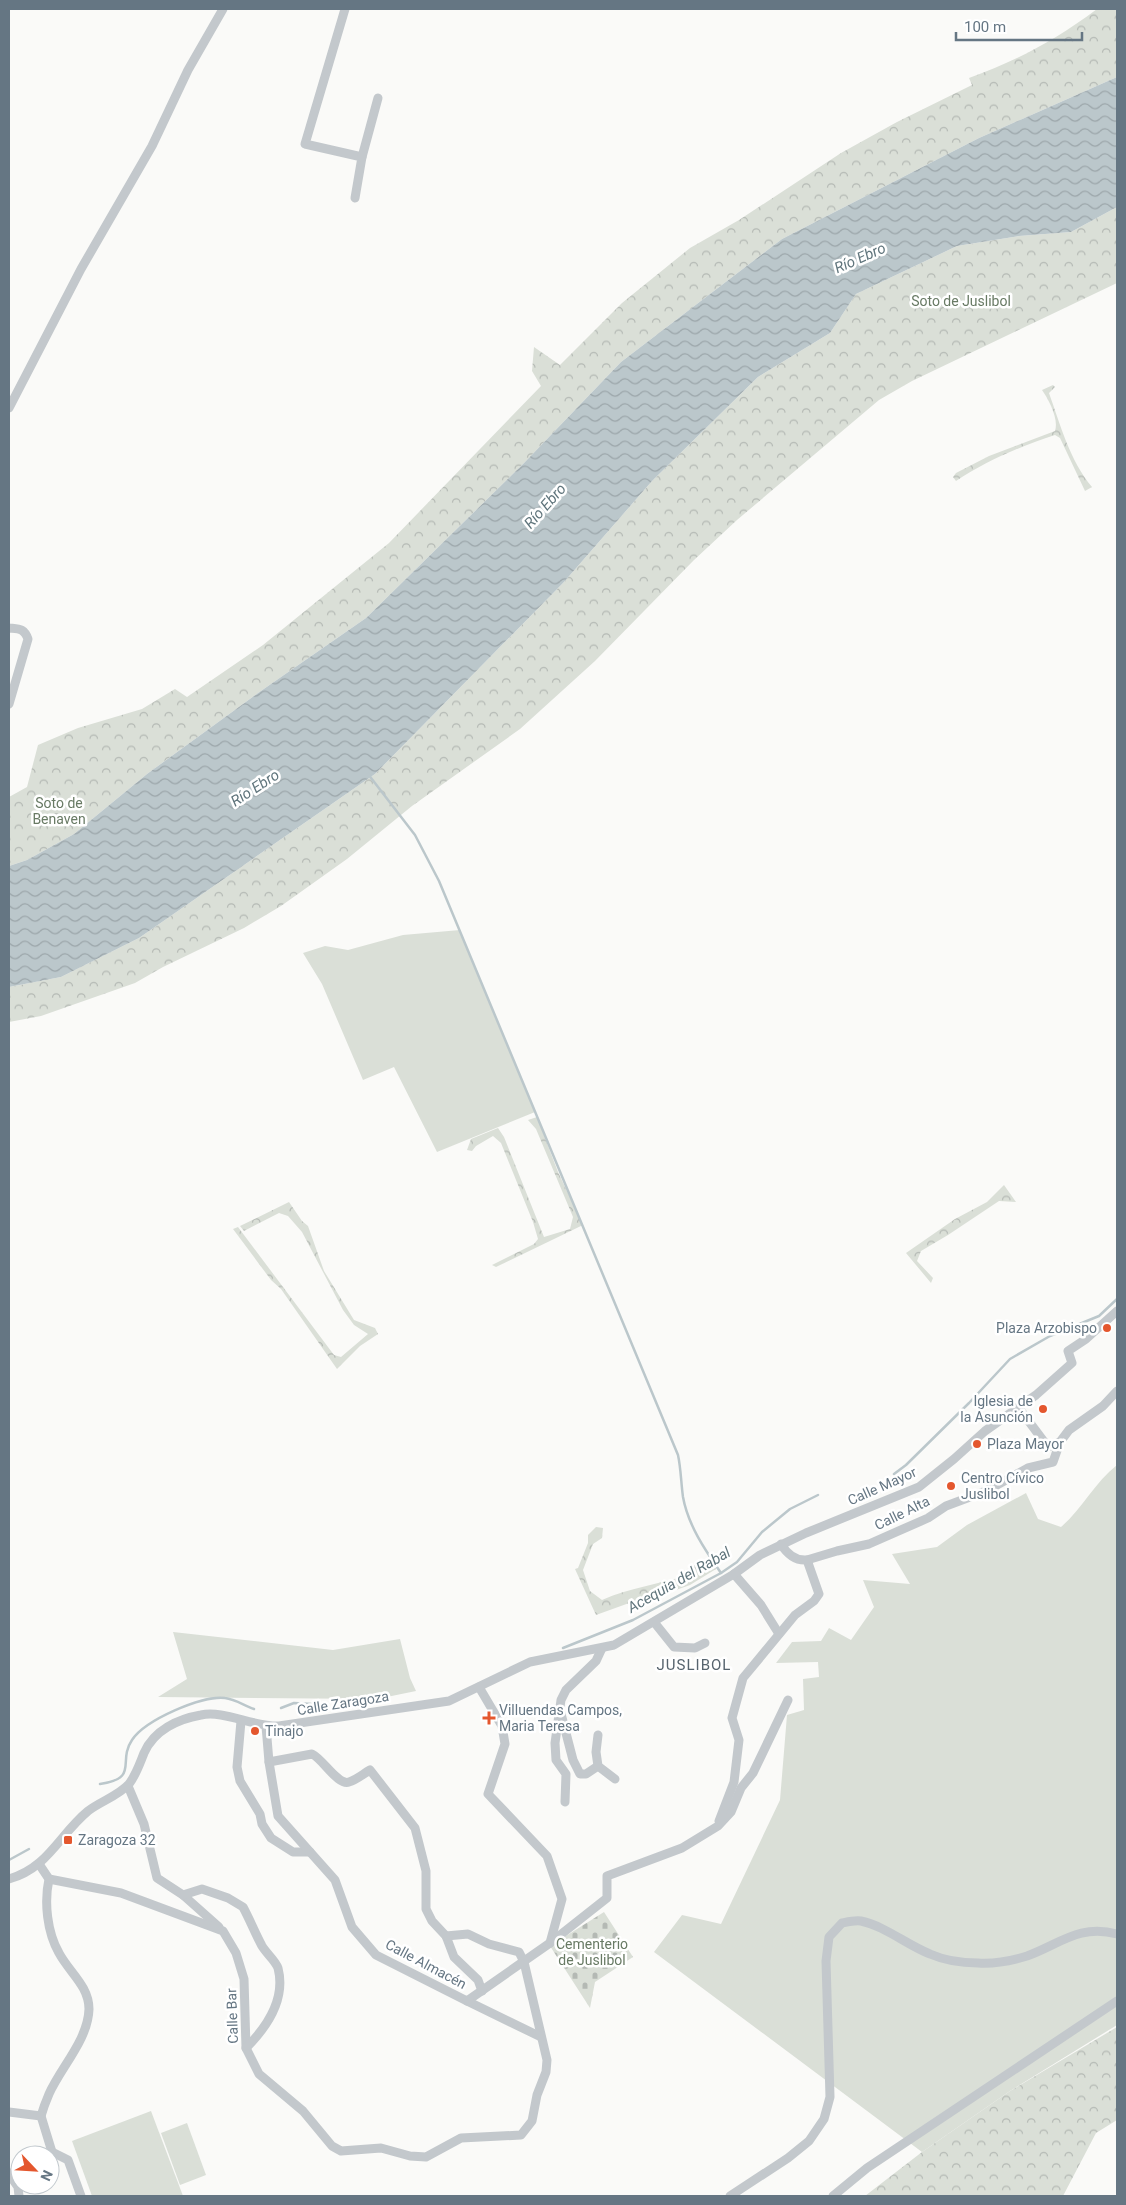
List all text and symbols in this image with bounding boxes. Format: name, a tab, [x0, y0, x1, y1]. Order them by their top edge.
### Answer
scale bar	[956, 10, 1082, 42]
text: 100 m	[964, 18, 1006, 36]
water label: Río Ebro	[832, 239, 888, 277]
park label: Soto de Juslibol	[911, 293, 1011, 309]
water label: Río Ebro	[520, 480, 570, 532]
water label: Río Ebro	[227, 766, 283, 810]
park label: Soto de Benaven	[32, 795, 86, 827]
place label: Plaza Arzobispo	[996, 1320, 1097, 1336]
marker: Plaza Arzobispo	[1101, 1322, 1113, 1334]
place label: Iglesia de la Asunción	[960, 1393, 1033, 1425]
marker: Iglesia de la Asunción	[1037, 1403, 1049, 1415]
place label: Plaza Mayor	[987, 1436, 1064, 1452]
marker: Plaza Mayor	[971, 1438, 983, 1450]
street label: Calle Mayor	[845, 1464, 919, 1508]
place label: Centro Cívico Juslibol	[961, 1470, 1044, 1502]
marker: Centro Cívico Juslibol	[945, 1480, 957, 1492]
street label: Calle Alta	[872, 1493, 932, 1533]
water label: Acequia del Rabal	[623, 1543, 734, 1617]
district label: JUSLIBOL	[657, 1656, 731, 1674]
street label: Calle Zaragoza	[296, 1688, 390, 1718]
place label: Villuendas Campos, Maria Teresa	[499, 1702, 622, 1734]
marker: Villuendas Campos, Maria Teresa	[483, 1712, 495, 1724]
place label: Tinajo	[265, 1723, 303, 1739]
marker: Tinajo	[249, 1725, 261, 1737]
place label: Zaragoza 32	[78, 1832, 156, 1848]
marker: Zaragoza 32	[62, 1834, 74, 1846]
street label: Calle Almacén	[383, 1936, 469, 1992]
park label: Cementerio de Juslibol	[556, 1936, 628, 1968]
street label: Calle Bar	[223, 1988, 241, 2044]
north arrow	[10, 2145, 60, 2195]
text: N	[37, 2168, 56, 2183]

